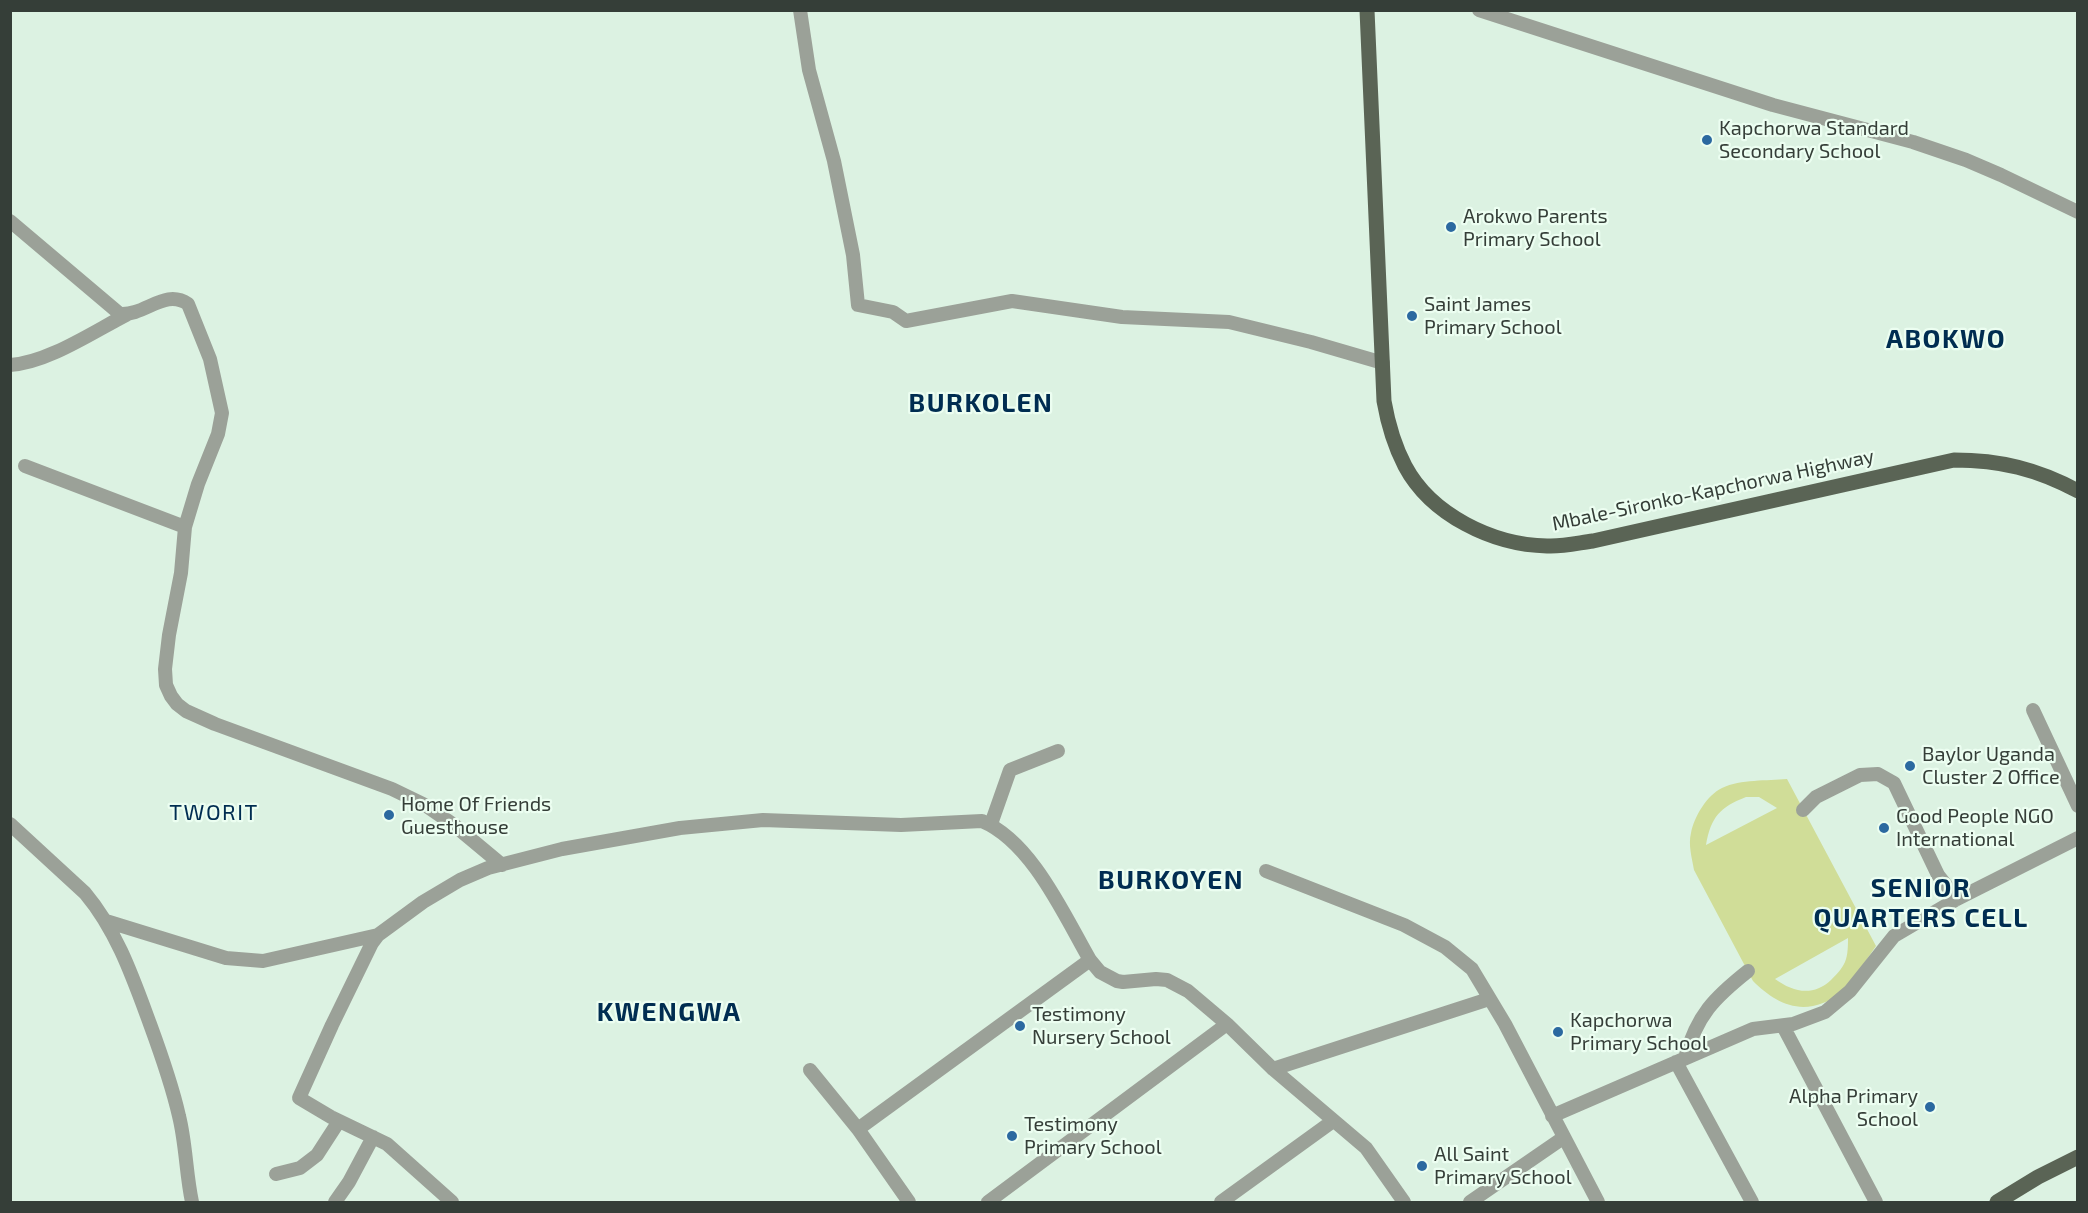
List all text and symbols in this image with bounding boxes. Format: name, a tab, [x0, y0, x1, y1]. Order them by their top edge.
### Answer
place label: Kapchorwa Standard Secondary School	[1719, 116, 1909, 163]
marker: Kapchorwa Standard Secondary School	[1700, 133, 1714, 147]
place label: Arokwo Parents Primary School	[1463, 204, 1608, 251]
marker: Arokwo Parents Primary School	[1444, 220, 1458, 234]
place label: Saint James Primary School	[1424, 292, 1562, 339]
marker: Saint James Primary School	[1405, 309, 1419, 323]
district label: ABOKWO	[1886, 323, 2006, 355]
district label: BURKOLEN	[909, 387, 1053, 419]
street label: Mbale-Sironko-Kapchorwa Highway	[1550, 444, 1876, 536]
place label: Baylor Uganda Cluster 2 Office	[1922, 742, 2060, 789]
marker: Baylor Uganda Cluster 2 Office	[1903, 759, 1917, 773]
place label: Home Of Friends Guesthouse	[401, 792, 551, 839]
district label: TWORIT	[169, 800, 259, 826]
place label: Good People NGO International	[1896, 804, 2054, 851]
marker: Home Of Friends Guesthouse	[382, 808, 396, 822]
marker: Good People NGO International	[1877, 821, 1891, 835]
district label: BURKOYEN	[1098, 864, 1244, 896]
district label: SENIOR QUARTERS CELL	[1813, 872, 2029, 934]
district label: KWENGWA	[597, 996, 741, 1028]
place label: Testimony Nursery School	[1032, 1002, 1171, 1049]
place label: Kapchorwa Primary School	[1570, 1008, 1708, 1055]
marker: Testimony Nursery School	[1013, 1019, 1027, 1033]
marker: Kapchorwa Primary School	[1551, 1025, 1565, 1039]
place label: Alpha Primary School	[1789, 1084, 1918, 1131]
marker: Alpha Primary School	[1923, 1100, 1937, 1114]
place label: Testimony Primary School	[1024, 1112, 1162, 1159]
marker: Testimony Primary School	[1005, 1129, 1019, 1143]
place label: All Saint Primary School	[1434, 1142, 1572, 1189]
marker: All Saint Primary School	[1415, 1159, 1429, 1173]

